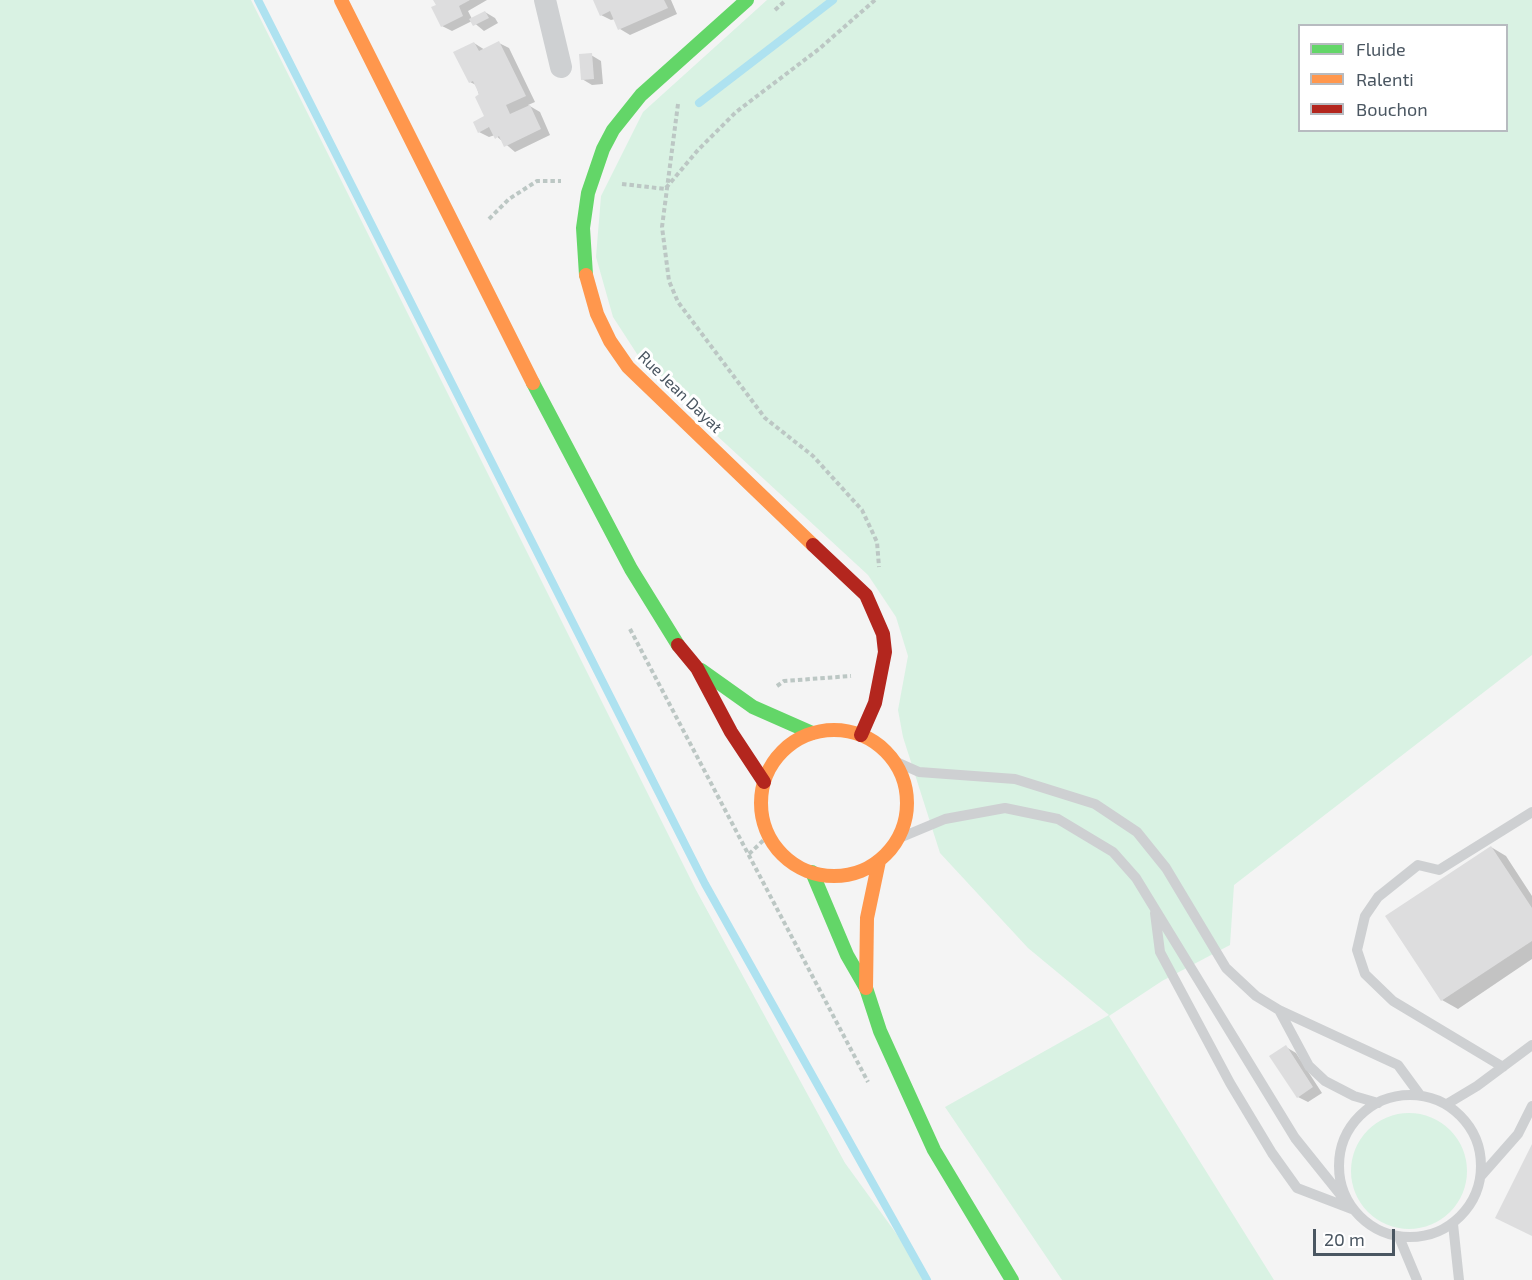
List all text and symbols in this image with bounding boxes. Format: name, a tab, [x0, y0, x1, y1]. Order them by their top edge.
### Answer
legend	[1298, 24, 1508, 132]
text: Fluide	[1356, 38, 1406, 60]
text: Ralenti	[1356, 68, 1414, 90]
text: Bouchon	[1356, 98, 1428, 120]
street label: Rue Jean Dayat	[634, 347, 726, 437]
scale bar	[1316, 1217, 1398, 1255]
text: 20 m	[1324, 1228, 1365, 1250]

